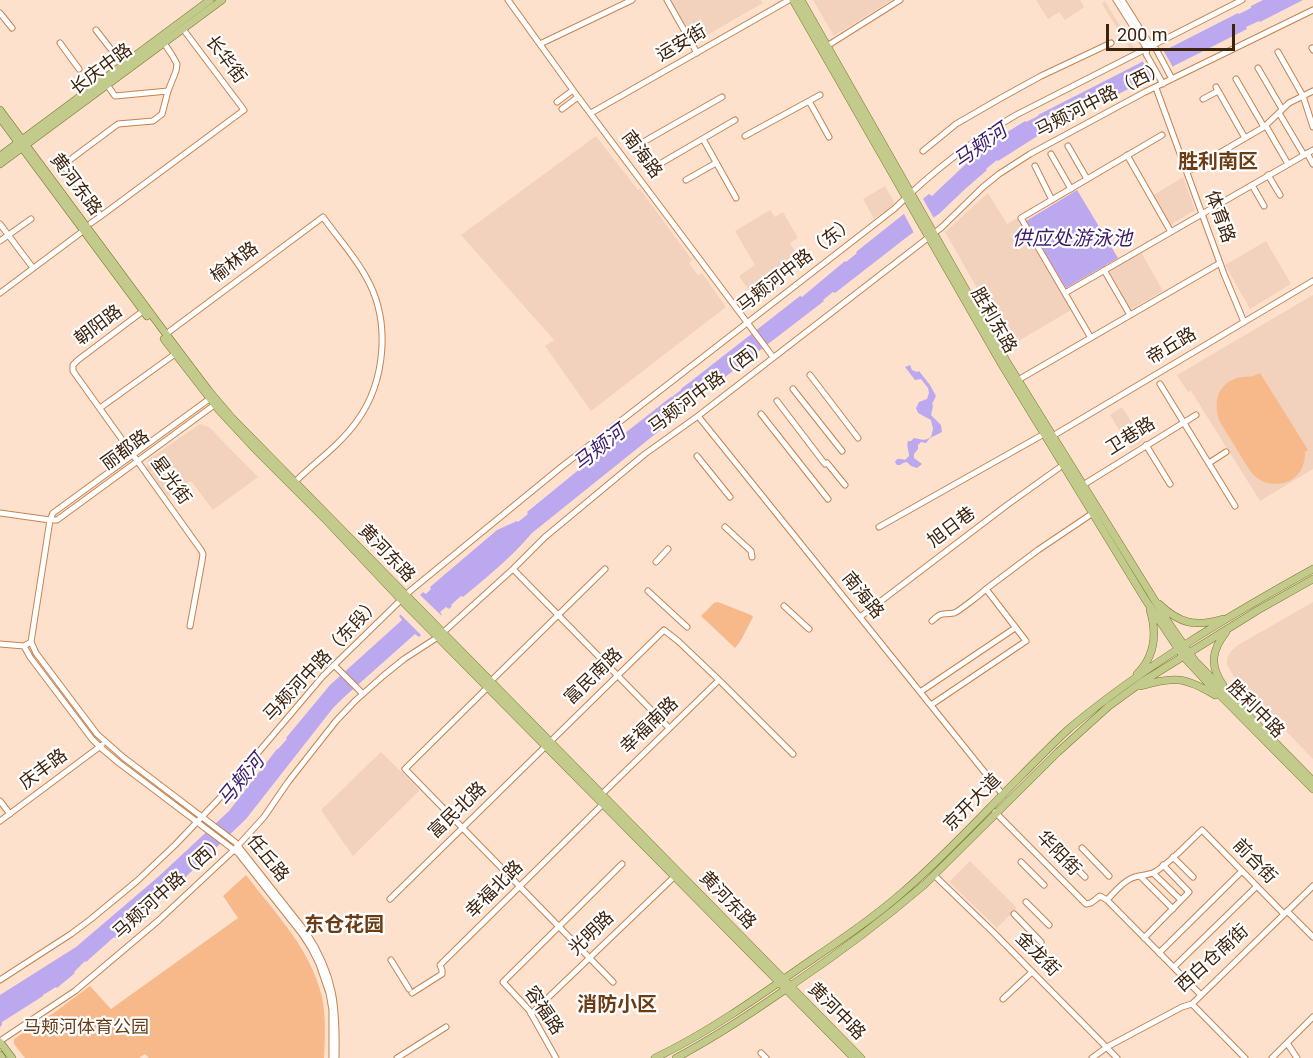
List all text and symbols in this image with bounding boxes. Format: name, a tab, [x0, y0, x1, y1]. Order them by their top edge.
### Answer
scale bar	[1109, 12, 1238, 50]
street label: 运安街	[653, 21, 711, 67]
text: 200 m	[1117, 24, 1168, 45]
street label: 长华街	[200, 32, 250, 88]
street label: 长庆中路	[67, 40, 137, 100]
street label: 马颊河中路（西）	[1032, 58, 1170, 142]
water label: 马颊河	[950, 120, 1012, 174]
street label: 南海路	[616, 127, 666, 183]
street label: 黄河东路	[45, 150, 105, 220]
district label: 胜利南区	[1178, 151, 1258, 175]
street label: 体育路	[1200, 188, 1238, 246]
street label: 马颊河中路（东）	[734, 212, 860, 318]
water label: 供应处游泳池	[1012, 228, 1132, 252]
street label: 榆林路	[207, 238, 263, 288]
street label: 胜利东路	[966, 284, 1020, 358]
street label: 朝阳路	[71, 301, 127, 351]
street label: 帝丘路	[1143, 324, 1201, 370]
street label: 马颊河中路（西）	[645, 335, 773, 439]
street label: 卫巷路	[1102, 414, 1160, 460]
water label: 马颊河	[569, 421, 631, 477]
street label: 丽都路	[98, 426, 154, 476]
street label: 星光街	[145, 453, 195, 509]
street label: 旭日巷	[924, 503, 980, 553]
street label: 黄河东路	[353, 521, 419, 587]
street label: 南海路	[837, 568, 887, 624]
street label: 马颊河中路（东段）	[260, 593, 386, 727]
street label: 富民南路	[561, 644, 627, 710]
street label: 胜利中路	[1222, 677, 1288, 743]
street label: 幸福南路	[617, 693, 683, 759]
street label: 庆丰路	[16, 745, 72, 795]
water label: 马颊河	[214, 750, 270, 812]
street label: 京开大道	[940, 770, 1006, 836]
street label: 富民北路	[425, 778, 491, 844]
street label: 华阳街	[1031, 827, 1085, 881]
street label: 任丘路	[242, 831, 292, 887]
street label: 马颊河中路（西）	[109, 832, 231, 944]
street label: 前合街	[1227, 835, 1281, 889]
street label: 幸福北路	[462, 857, 528, 923]
street label: 黄河东路	[694, 868, 760, 934]
street label: 光明路	[565, 907, 619, 961]
district label: 东仓花园	[304, 914, 384, 938]
street label: 西白仓南街	[1172, 921, 1254, 997]
street label: 金龙街	[1010, 928, 1064, 982]
street label: 黄河中路	[803, 979, 869, 1045]
street label: 容福路	[519, 983, 567, 1039]
district label: 消防小区	[577, 994, 657, 1018]
park label: 马颊河体育公园	[23, 1017, 149, 1039]

